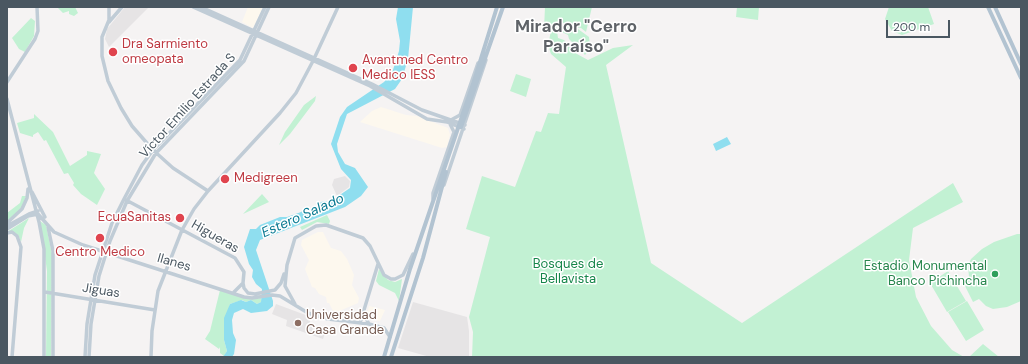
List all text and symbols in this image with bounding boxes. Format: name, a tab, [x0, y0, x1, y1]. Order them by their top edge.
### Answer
scale bar	[888, 12, 952, 38]
district label: Mirador "Cerro Paraíso"	[515, 18, 637, 58]
text: 200 m	[893, 19, 930, 35]
place label: Dra Sarmiento omeopata	[122, 37, 208, 68]
marker: Dra Sarmiento omeopata	[107, 46, 119, 58]
street label: Víctor Emilio Estrada S	[137, 50, 239, 162]
place label: Avantmed Centro Medico IESS	[362, 53, 468, 84]
marker: Avantmed Centro Medico IESS	[347, 62, 359, 74]
place label: Medigreen	[234, 171, 298, 187]
marker: Medigreen	[219, 173, 231, 185]
water label: Estero Salado	[259, 190, 347, 242]
place label: EcuaSanitas	[98, 210, 171, 226]
marker: EcuaSanitas	[174, 212, 186, 224]
street label: Higueras	[188, 217, 242, 257]
marker: Centro Medico	[94, 232, 106, 244]
place label: Centro Medico	[55, 245, 145, 261]
street label: Ilanes	[155, 251, 193, 275]
park label: Bosques de Bellavista	[533, 257, 603, 288]
place label: Estadio Monumental Banco Pichincha	[864, 259, 987, 290]
marker: Estadio Monumental Banco Pichincha	[990, 269, 1000, 279]
street label: Jiguas	[81, 280, 121, 302]
place label: Universidad Casa Grande	[306, 308, 384, 339]
marker: Universidad Casa Grande	[293, 318, 303, 328]

